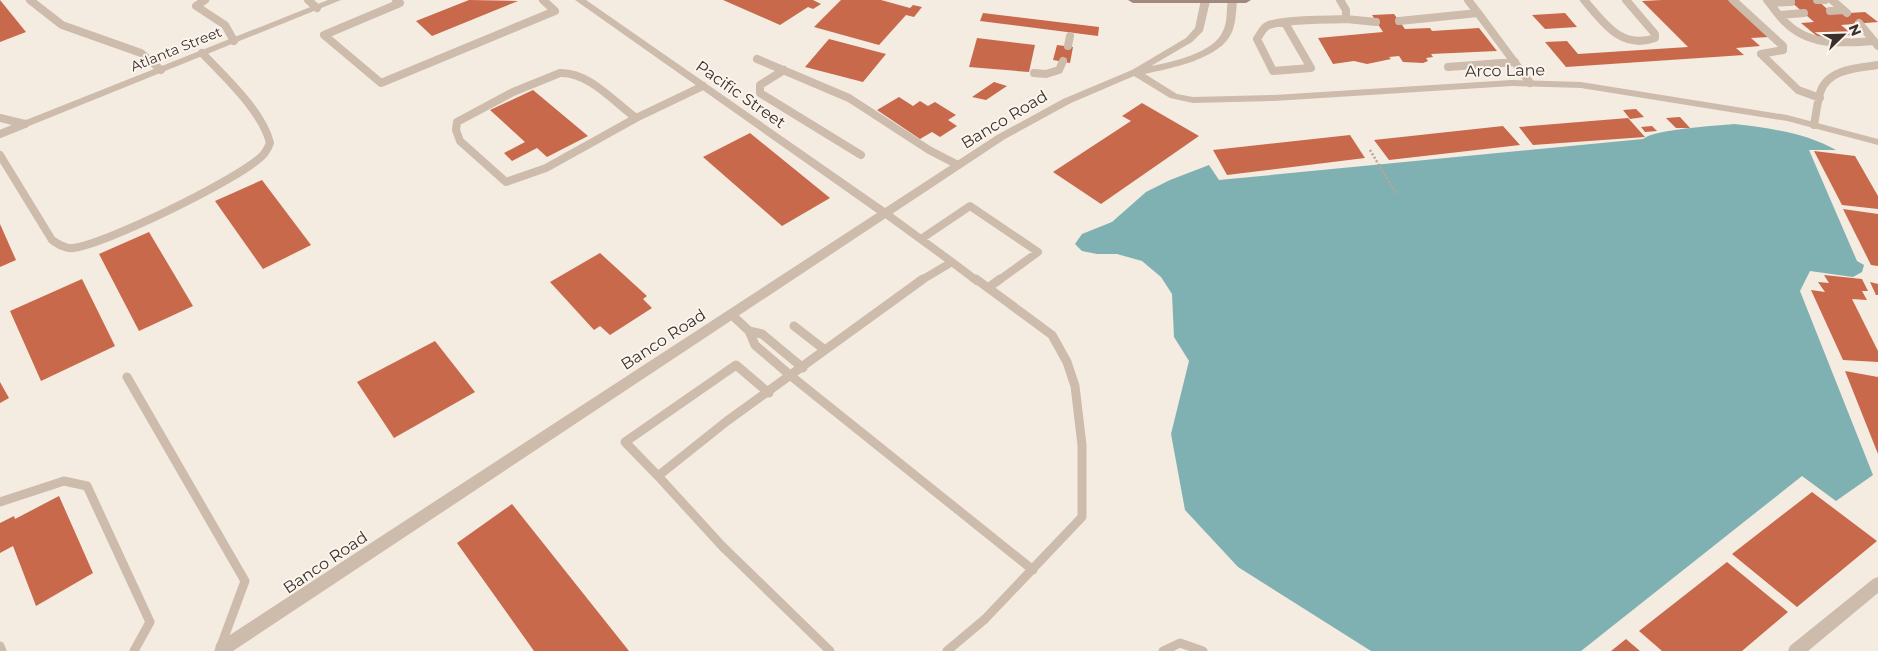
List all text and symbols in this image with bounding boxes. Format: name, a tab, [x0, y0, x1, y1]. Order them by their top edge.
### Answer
north arrow	[1818, 10, 1868, 60]
text: N	[1844, 21, 1865, 39]
street label: Atlanta Street	[128, 22, 225, 75]
street label: Pacific Street	[692, 56, 790, 133]
street label: Arco Lane	[1465, 60, 1545, 81]
street label: Banco Road	[958, 86, 1051, 153]
street label: Banco Road	[617, 305, 709, 374]
street label: Banco Road	[280, 527, 371, 597]

